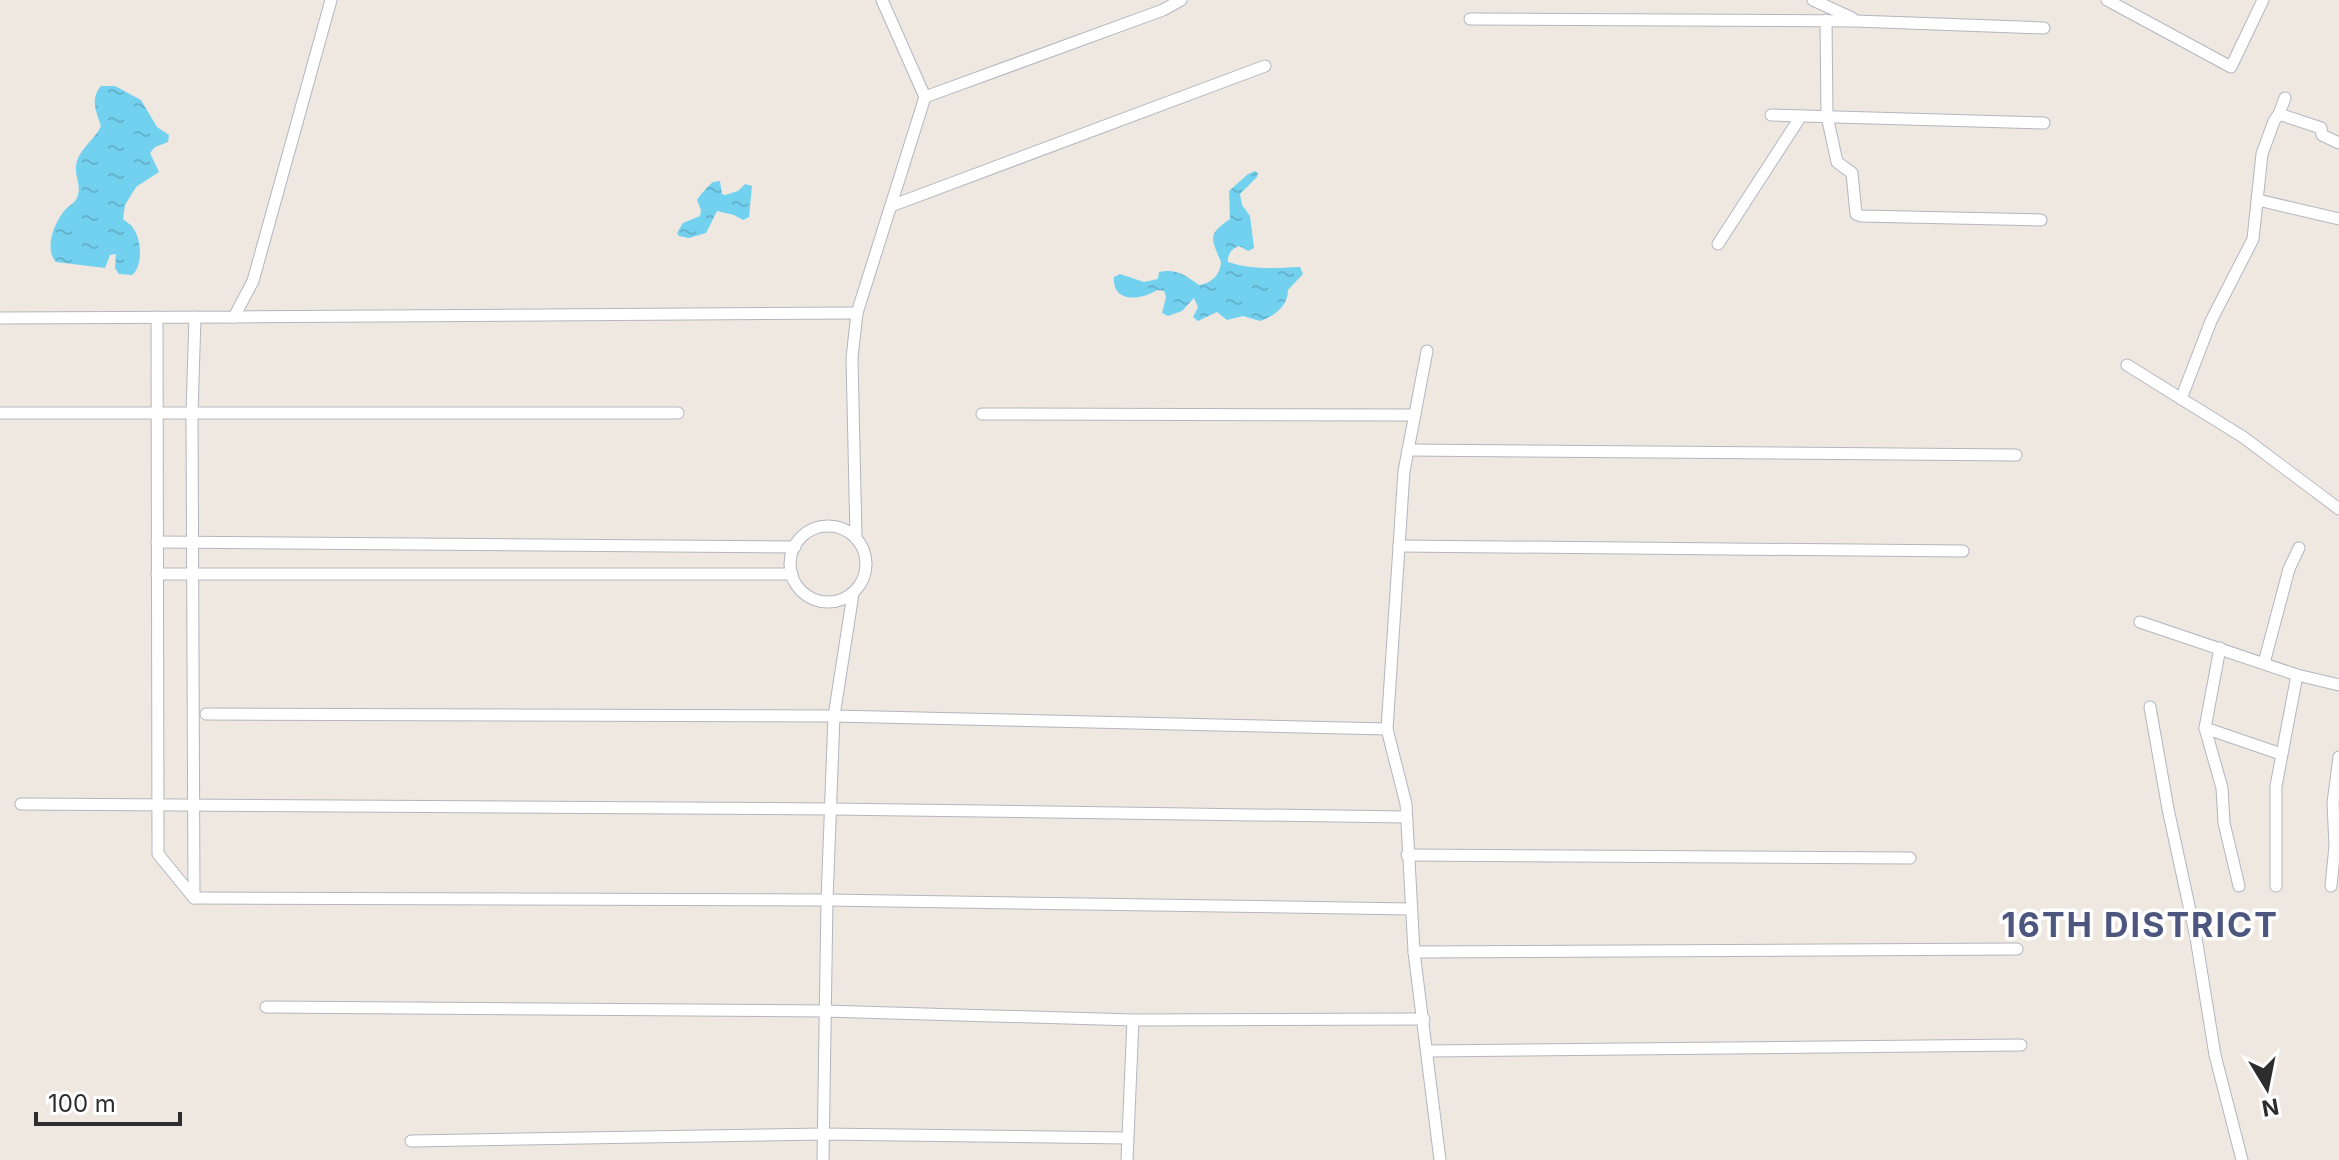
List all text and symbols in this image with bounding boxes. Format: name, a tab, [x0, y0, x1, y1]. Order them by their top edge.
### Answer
district label: 16TH DISTRICT	[2001, 904, 2279, 945]
north arrow	[2227, 1048, 2307, 1128]
scale bar	[36, 1076, 180, 1126]
text: 100 m	[48, 1089, 116, 1118]
text: N	[2260, 1093, 2281, 1122]

